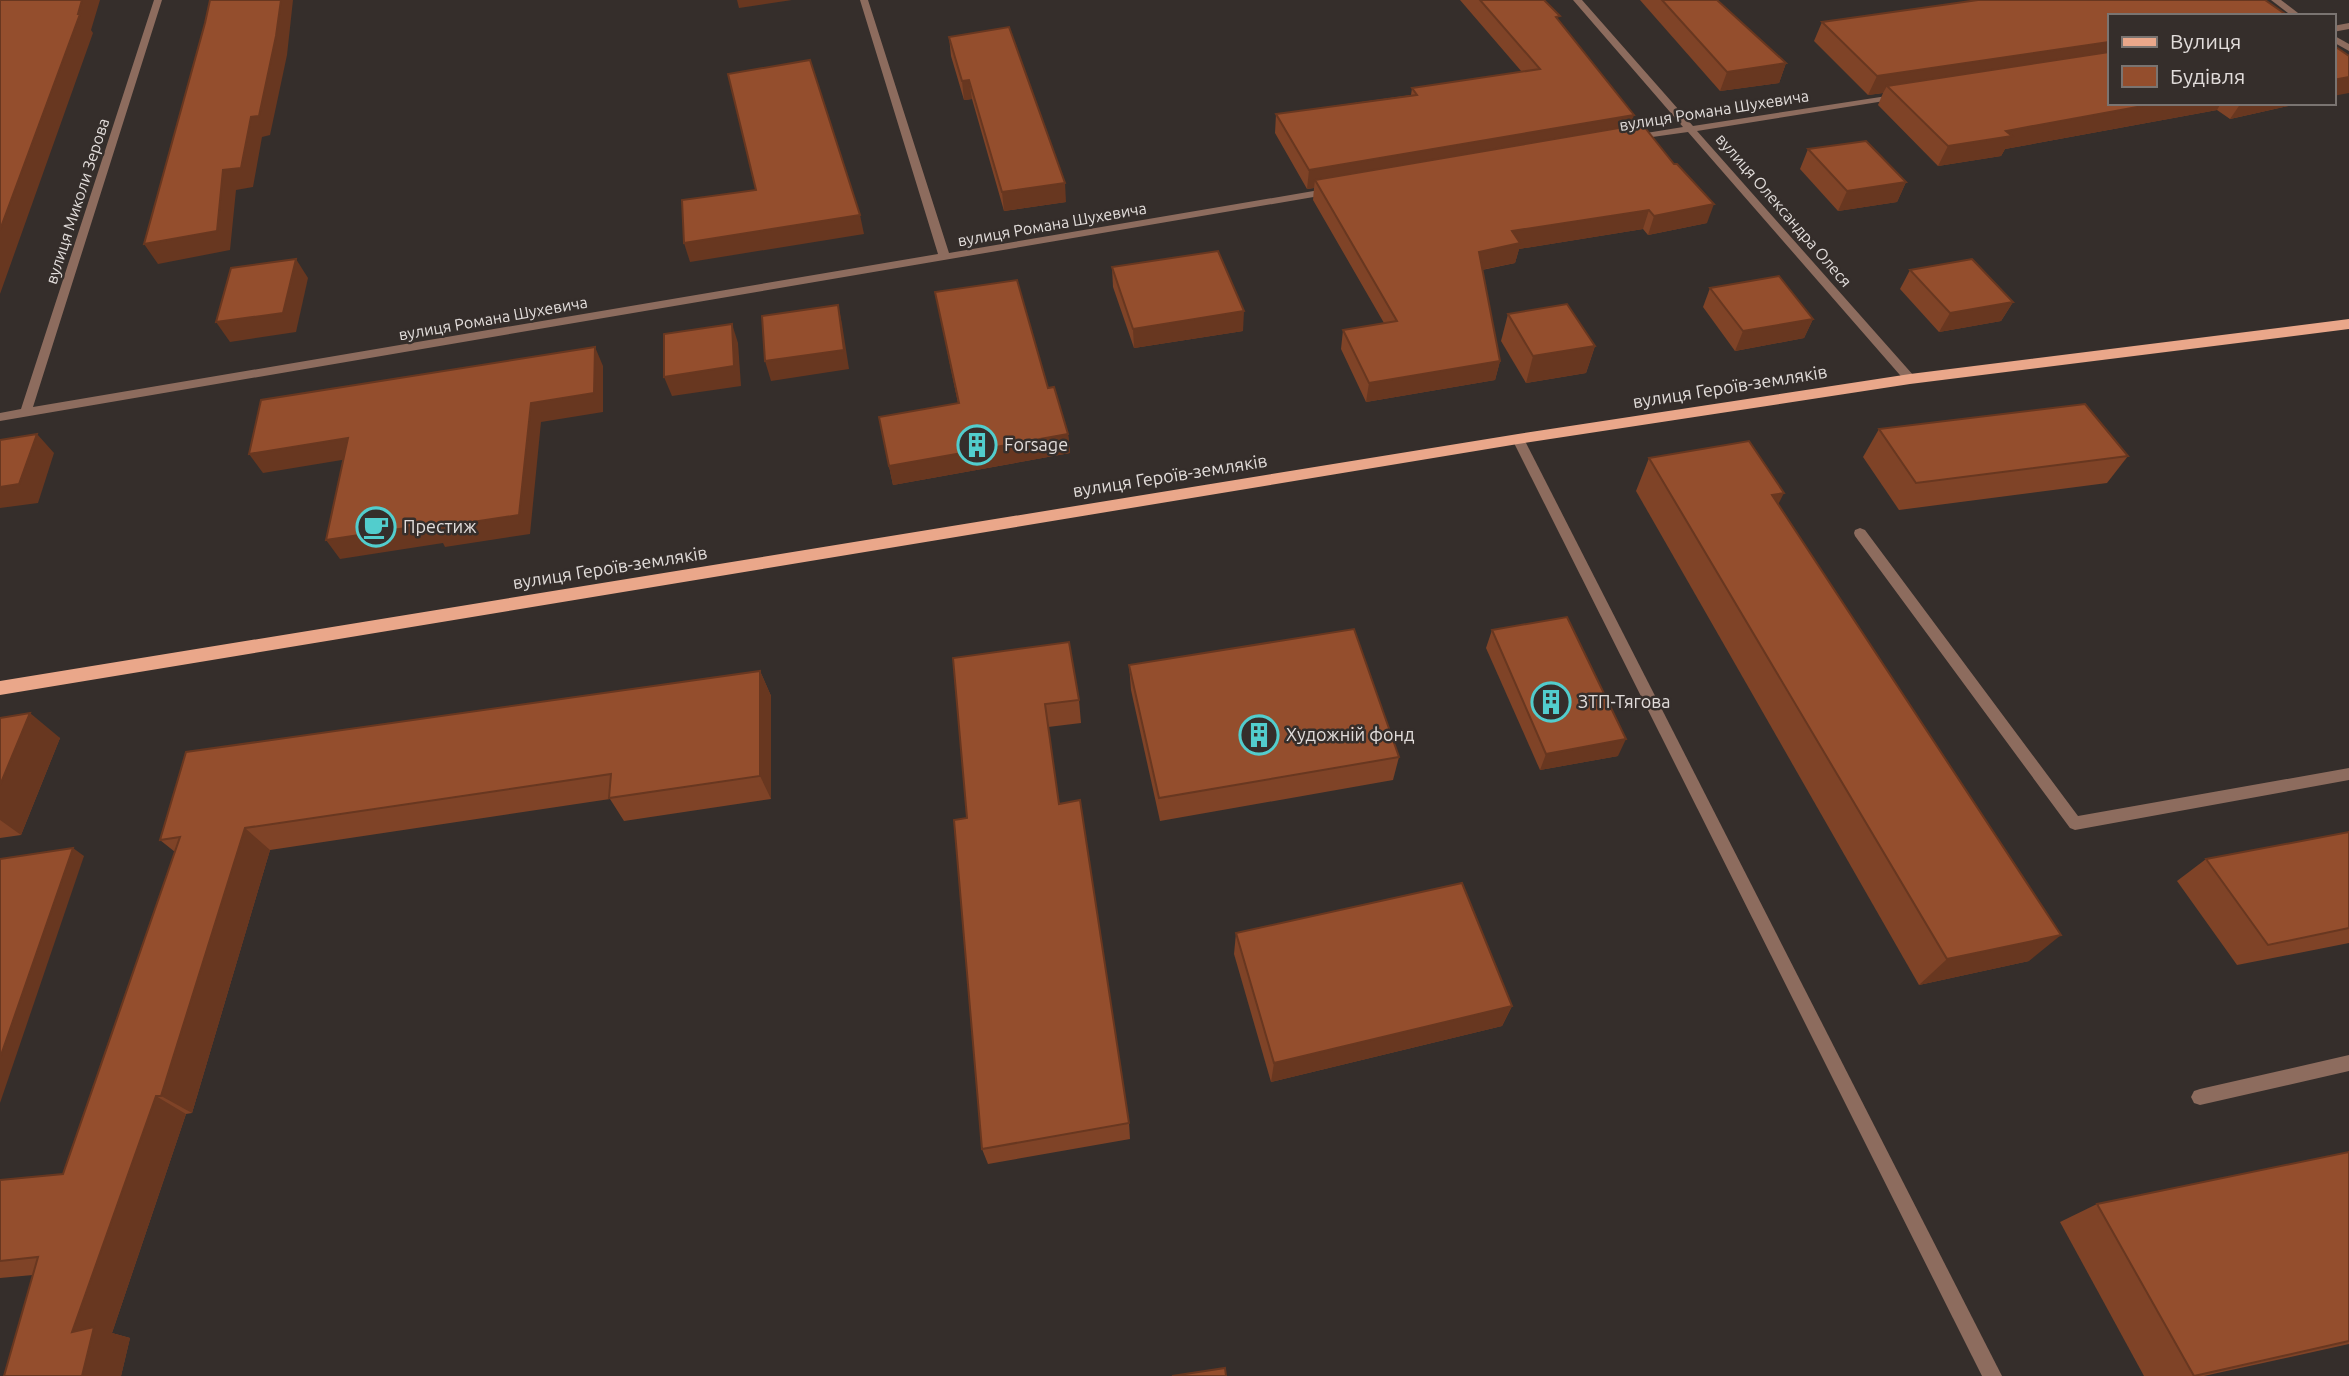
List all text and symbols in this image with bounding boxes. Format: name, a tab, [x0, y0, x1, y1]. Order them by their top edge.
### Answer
legend	[2108, 14, 2335, 105]
text: Вулиця	[2170, 29, 2241, 53]
text: Будівля	[2170, 64, 2245, 88]
street label: вулиця Романа Шухевича	[1618, 86, 1810, 134]
street label: вулиця Миколи Зерова	[42, 116, 112, 286]
street label: вулиця Олександра Олеся	[1713, 130, 1855, 290]
street label: вулиця Романа Шухевича	[956, 198, 1148, 250]
street label: вулиця Романа Шухевича	[397, 292, 589, 344]
street label: вулиця Героїв-земляків	[1631, 361, 1829, 411]
building icon: Forsage	[956, 424, 998, 466]
place label: Forsage	[1004, 434, 1068, 454]
street label: вулиця Героїв-земляків	[1071, 450, 1269, 500]
cafe icon: Престиж	[355, 506, 397, 548]
place label: Престиж	[403, 516, 477, 536]
street label: вулиця Героїв-земляків	[511, 542, 709, 592]
building icon: ЗТП-Тягова	[1530, 681, 1572, 723]
place label: ЗТП-Тягова	[1578, 691, 1671, 711]
building icon: Художній фонд	[1238, 714, 1280, 756]
place label: Художній фонд	[1286, 724, 1415, 744]

